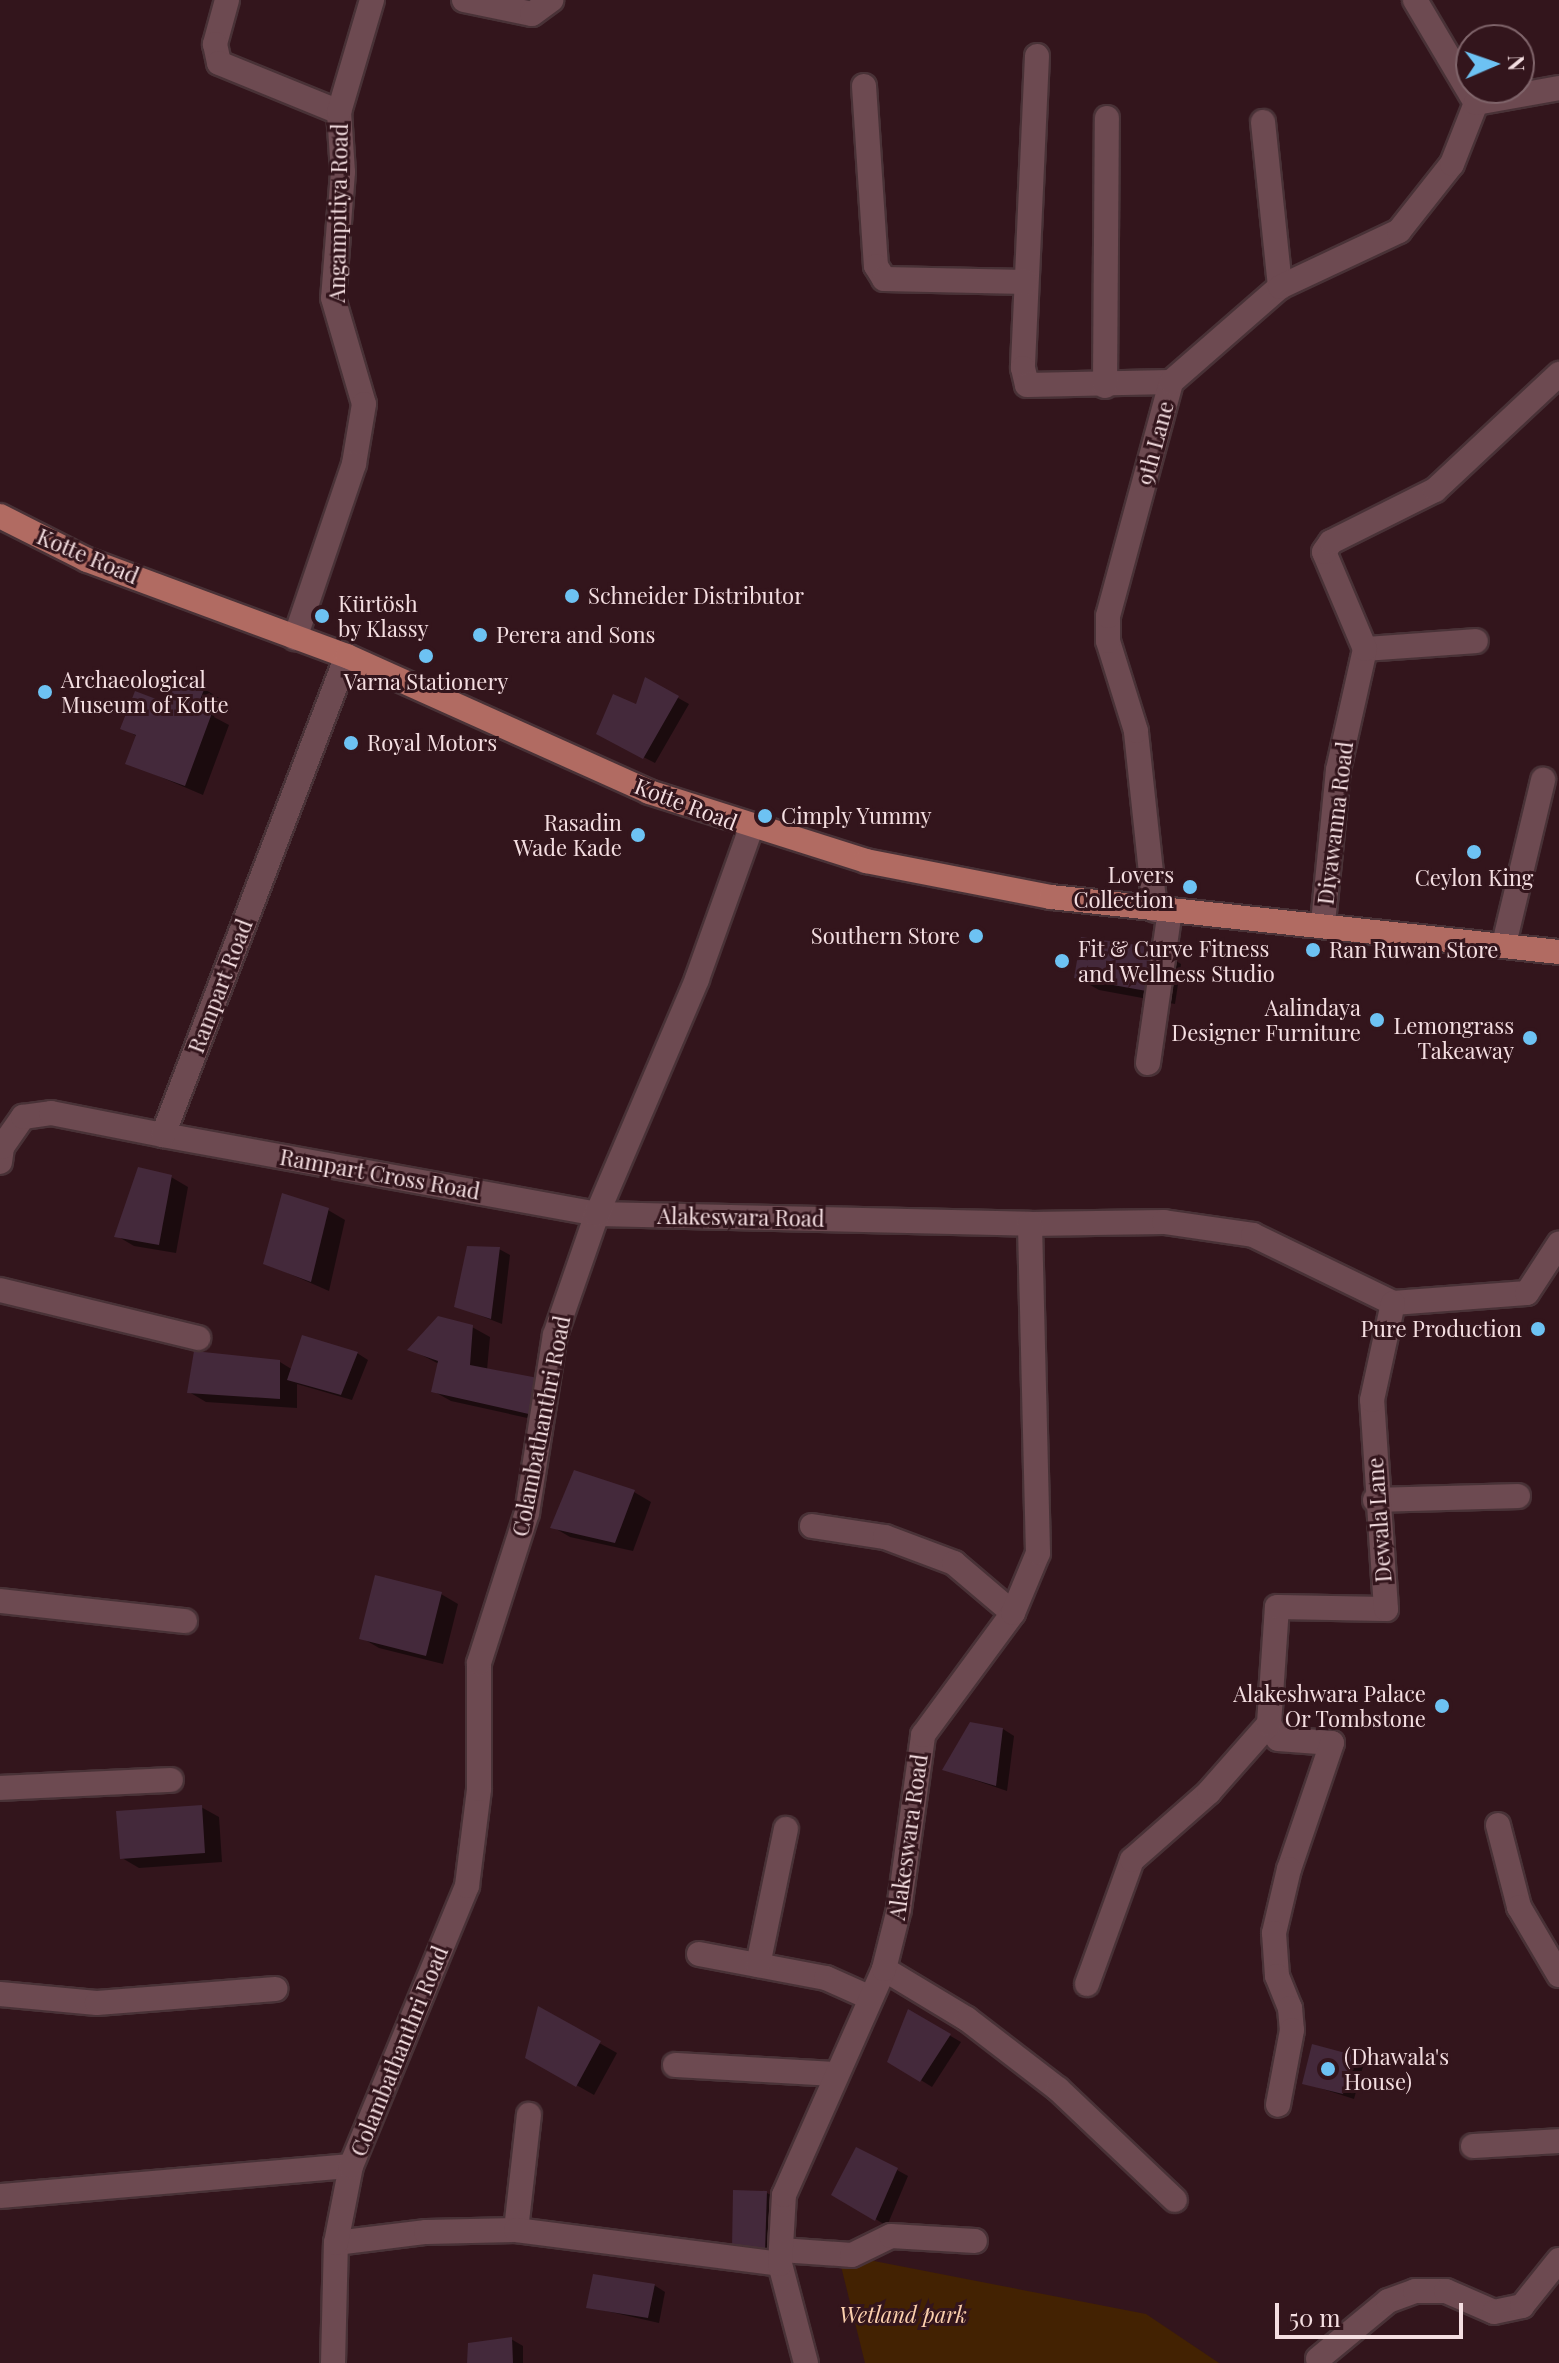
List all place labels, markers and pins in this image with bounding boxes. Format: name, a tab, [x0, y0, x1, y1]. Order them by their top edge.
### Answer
place label: Schneider Distributor	[588, 583, 804, 609]
marker: Schneider Distributor	[563, 587, 581, 605]
place label: Kürtösh by Klassy	[338, 590, 429, 642]
marker: Kürtösh by Klassy	[313, 607, 331, 625]
place label: Perera and Sons	[496, 622, 656, 648]
marker: Perera and Sons	[471, 626, 489, 644]
marker: Varna Stationery	[417, 647, 435, 665]
place label: Archaeological Museum of Kotte	[61, 666, 229, 718]
place label: Varna Stationery	[344, 669, 508, 695]
marker: Archaeological Museum of Kotte	[36, 683, 54, 701]
place label: Royal Motors	[367, 730, 497, 756]
marker: Royal Motors	[342, 734, 360, 752]
place label: Cimply Yummy	[781, 803, 933, 829]
marker: Cimply Yummy	[756, 807, 774, 825]
place label: Rasadin Wade Kade	[514, 809, 622, 860]
marker: Rasadin Wade Kade	[629, 826, 647, 844]
marker: Ceylon King	[1465, 843, 1483, 861]
place label: Lovers Collection	[1073, 861, 1174, 912]
place label: Ceylon King	[1415, 865, 1533, 891]
marker: Lovers Collection	[1181, 878, 1199, 896]
place label: Southern Store	[811, 923, 960, 949]
marker: Southern Store	[967, 927, 985, 945]
place label: Fit & Curve Fitness and Wellness Studio	[1078, 935, 1276, 986]
place label: Ran Ruwan Store	[1329, 937, 1498, 963]
marker: Ran Ruwan Store	[1304, 941, 1322, 959]
marker: Fit & Curve Fitness and Wellness Studio	[1053, 952, 1071, 970]
place label: Aalindaya Designer Furniture	[1171, 994, 1361, 1046]
marker: Aalindaya Designer Furniture	[1368, 1011, 1386, 1029]
place label: Lemongrass Takeaway	[1393, 1012, 1514, 1064]
marker: Lemongrass Takeaway	[1521, 1029, 1539, 1047]
place label: Pure Production	[1360, 1316, 1522, 1342]
marker: Pure Production	[1529, 1320, 1547, 1338]
place label: Alakeshwara Palace Or Tombstone	[1233, 1680, 1426, 1732]
marker: Alakeshwara Palace Or Tombstone	[1433, 1697, 1451, 1715]
place label: (Dhawala's House)	[1344, 2043, 1449, 2094]
marker: (Dhawala's House)	[1319, 2060, 1337, 2078]

